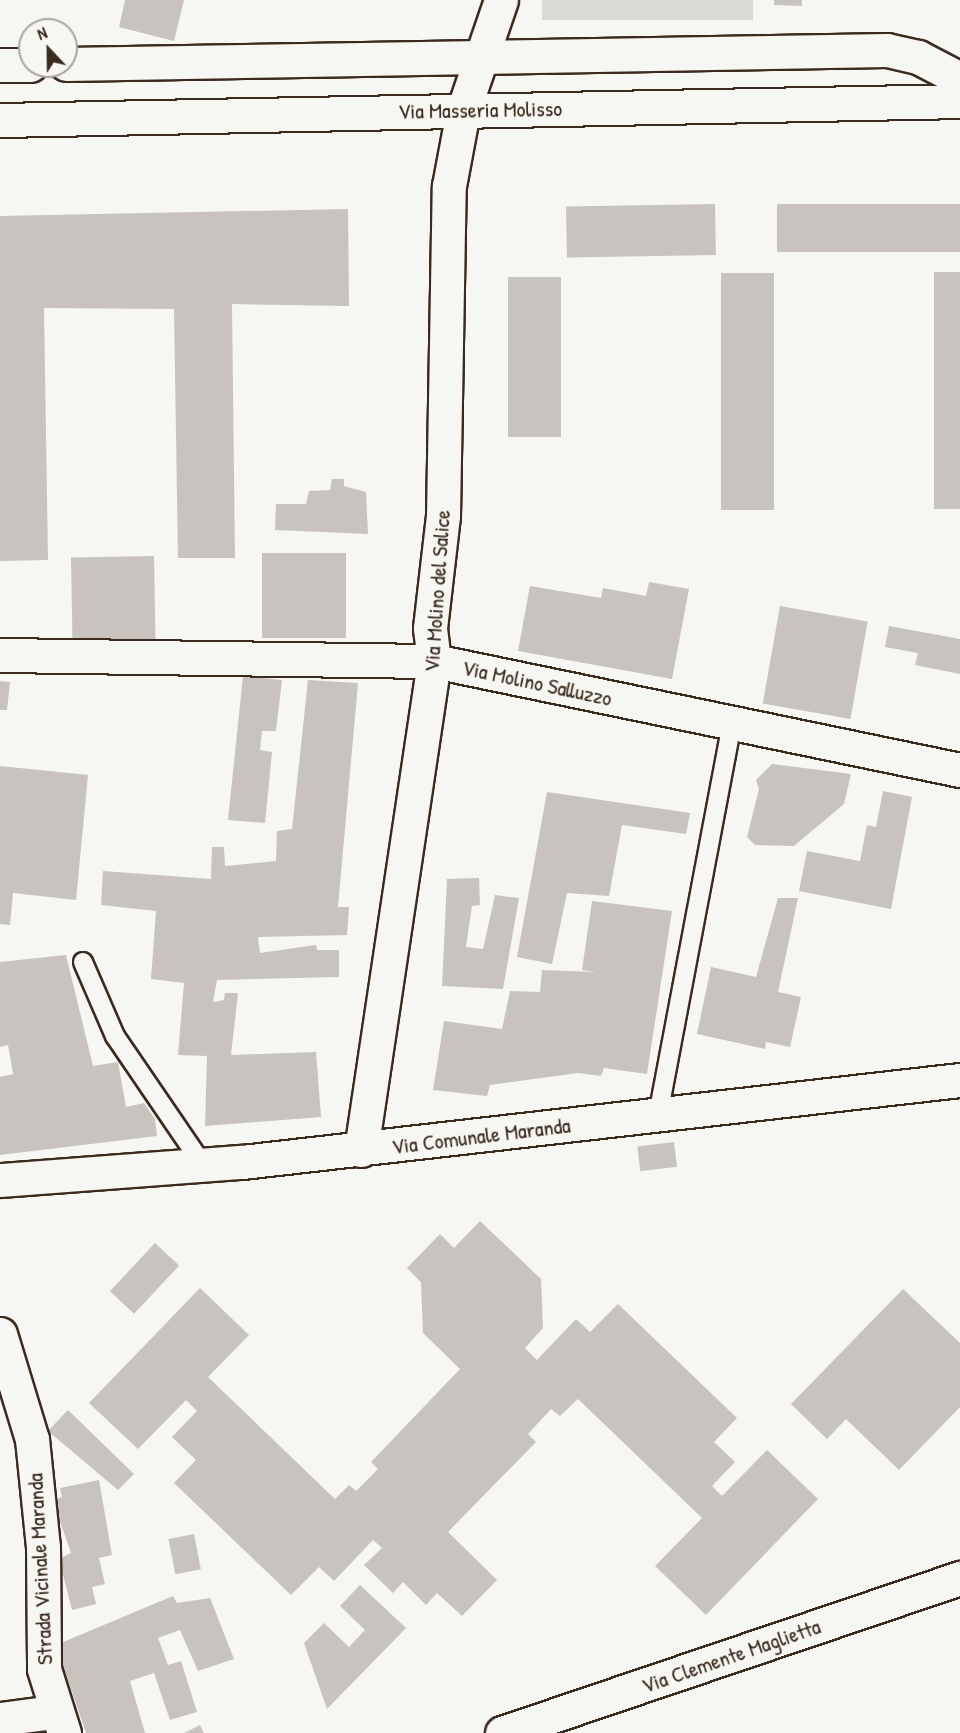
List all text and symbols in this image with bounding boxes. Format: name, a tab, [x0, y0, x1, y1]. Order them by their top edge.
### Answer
north arrow	[18, 18, 78, 78]
text: N	[34, 21, 50, 45]
street label: Via Masseria Molisso	[398, 95, 562, 125]
street label: Via Molino del Salice	[418, 509, 456, 673]
street label: Via Molino Salluzzo	[460, 654, 614, 712]
street label: Via Comunale Maranda	[390, 1112, 572, 1160]
street label: Strada Vicinale Maranda	[22, 1472, 58, 1666]
street label: Via Clemente Maglietta	[638, 1613, 824, 1699]

